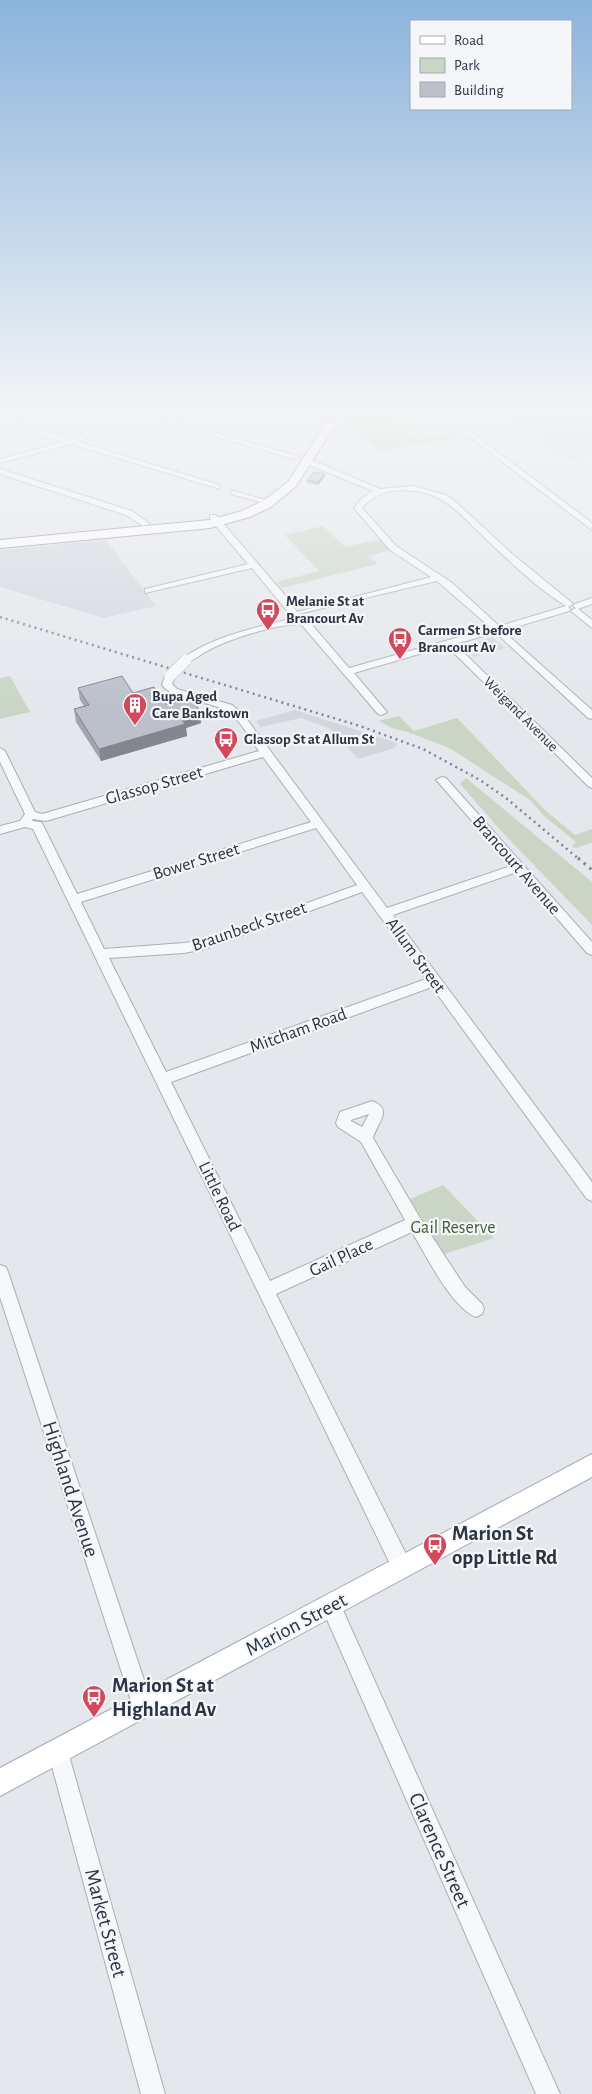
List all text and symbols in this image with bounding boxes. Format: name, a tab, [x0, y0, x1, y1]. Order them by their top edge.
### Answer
legend	[410, 20, 572, 110]
text: Road	[454, 33, 484, 48]
text: Park	[454, 58, 480, 73]
text: Building	[454, 83, 504, 98]
place label: Melanie St at Brancourt Av	[286, 594, 364, 626]
bus stop icon: Melanie St at Brancourt Av	[255, 597, 281, 631]
place label: Carmen St before Brancourt Av	[418, 623, 522, 655]
bus stop icon: Carmen St before Brancourt Av	[387, 626, 413, 660]
street label: Weigand Avenue	[480, 674, 561, 755]
place label: Bupa Aged Care Bankstown	[152, 689, 249, 721]
building icon: Bupa Aged Care Bankstown	[122, 692, 148, 726]
bus stop icon: Glassop St at Allum St	[213, 726, 239, 760]
place label: Glassop St at Allum St	[244, 732, 374, 747]
street label: Glassop Street	[104, 763, 205, 808]
street label: Brancourt Avenue	[469, 813, 564, 918]
street label: Bower Street	[151, 840, 242, 884]
street label: Braunbeck Street	[190, 899, 309, 955]
street label: Allum Street	[382, 915, 448, 997]
street label: Mitcham Road	[248, 1005, 349, 1057]
street label: Little Road	[195, 1159, 244, 1234]
park label: Gail Reserve	[411, 1219, 496, 1237]
street label: Gail Place	[307, 1235, 376, 1280]
street label: Highland Avenue	[39, 1419, 102, 1560]
place label: Marion St opp Little Rd	[452, 1523, 557, 1568]
bus stop icon: Marion St opp Little Rd	[422, 1532, 448, 1566]
street label: Marion Street	[242, 1589, 351, 1660]
place label: Marion St at Highland Av	[112, 1675, 217, 1720]
bus stop icon: Marion St at Highland Av	[81, 1684, 107, 1718]
street label: Clarence Street	[405, 1789, 474, 1911]
street label: Market Street	[81, 1867, 130, 1980]

